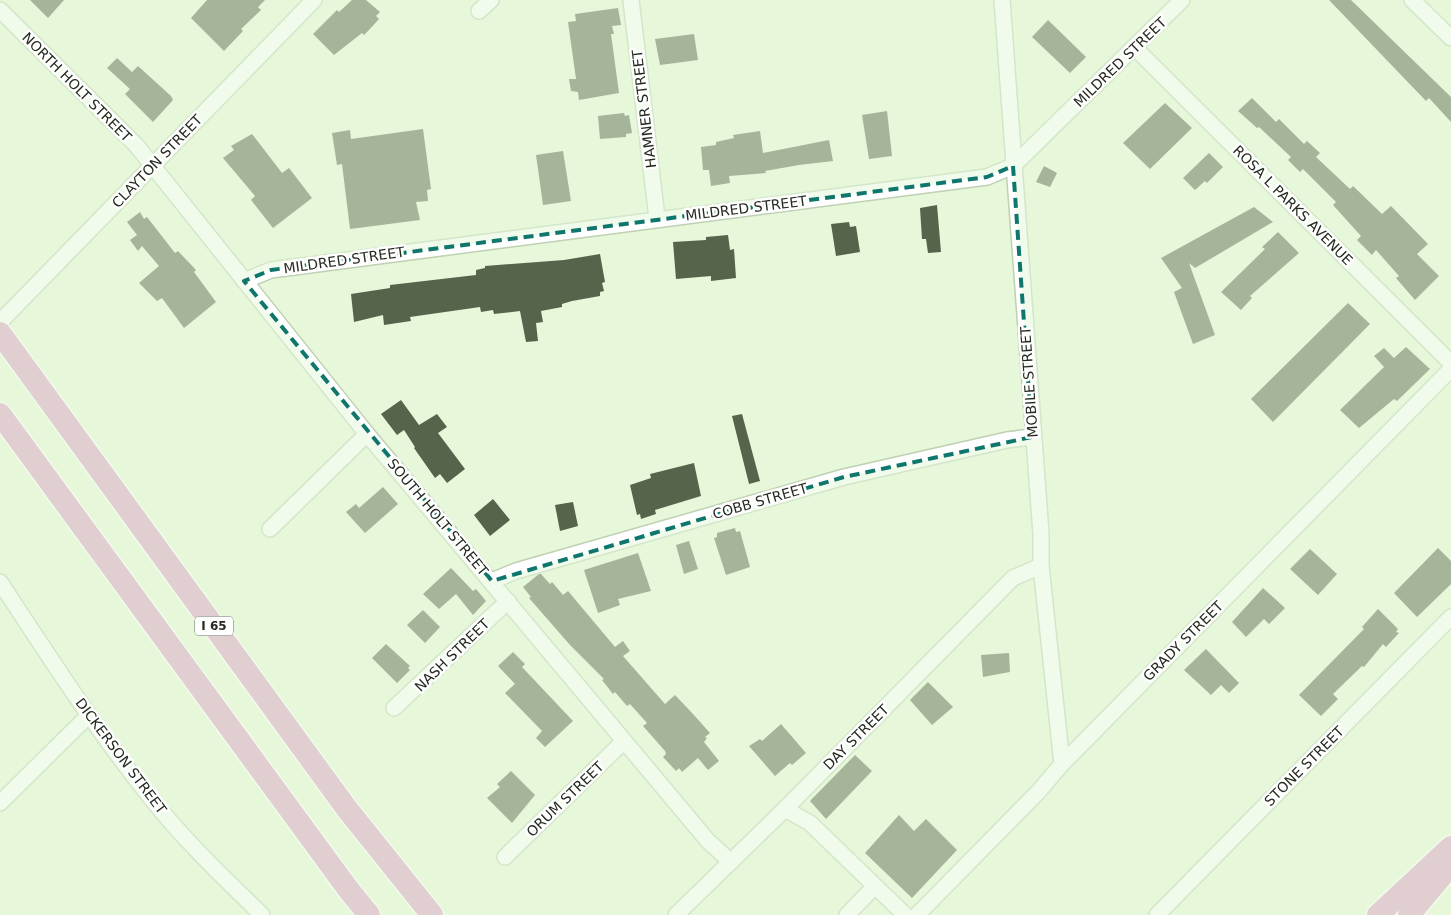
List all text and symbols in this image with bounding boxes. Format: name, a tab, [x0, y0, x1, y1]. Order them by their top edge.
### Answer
street label: MILDRED STREET	[1071, 14, 1170, 110]
street label: NORTH HOLT STREET	[19, 29, 135, 145]
street label: HAMNER STREET	[629, 48, 659, 169]
street label: CLAYTON STREET	[109, 111, 206, 211]
street label: ROSA L PARKS AVENUE	[1230, 142, 1356, 268]
street label: MILDRED STREET	[684, 193, 808, 223]
street label: MILDRED STREET	[282, 244, 406, 276]
street label: MOBILE STREET	[1017, 325, 1041, 438]
street label: SOUTH HOLT STREET	[384, 455, 492, 579]
street label: COBB STREET	[711, 480, 810, 522]
street label: GRADY STREET	[1140, 598, 1226, 684]
street label: NASH STREET	[411, 615, 493, 695]
road number: I 65	[195, 616, 233, 636]
street label: DICKERSON STREET	[72, 695, 170, 817]
street label: DAY STREET	[820, 701, 892, 773]
street label: STONE STREET	[1261, 723, 1347, 809]
street label: ORUM STREET	[523, 758, 607, 840]

